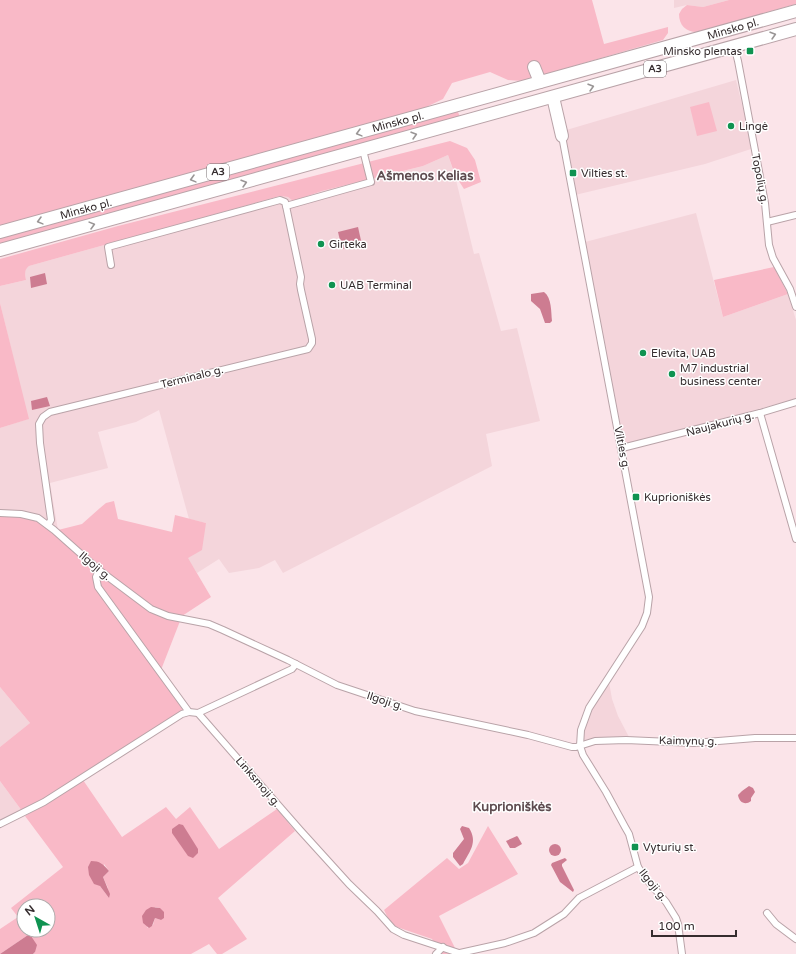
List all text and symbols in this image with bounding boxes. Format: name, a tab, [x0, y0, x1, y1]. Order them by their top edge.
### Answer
street label: Minsko pl.	[706, 15, 761, 43]
one-way arrow	[769, 31, 776, 40]
place label: Minsko plentas	[663, 45, 742, 58]
marker: Minsko plentas	[745, 46, 755, 56]
road number: A3	[644, 61, 666, 77]
one-way arrow	[588, 83, 594, 91]
street label: Minsko pl.	[371, 109, 426, 135]
place label: Lingė	[739, 120, 768, 133]
marker: Lingė	[726, 121, 736, 131]
one-way arrow	[355, 129, 362, 137]
one-way arrow	[411, 132, 417, 140]
street label: Topolių g.	[749, 153, 771, 205]
road number: A3	[207, 164, 229, 180]
place label: Vilties st.	[581, 167, 628, 180]
district label: Ašmenos Kelias	[377, 168, 473, 184]
marker: Vilties st.	[568, 168, 578, 178]
one-way arrow	[190, 174, 197, 183]
one-way arrow	[240, 179, 247, 188]
street label: Minsko pl.	[59, 196, 114, 222]
one-way arrow	[37, 216, 44, 225]
one-way arrow	[88, 221, 95, 230]
place label: Girteka	[329, 238, 367, 251]
marker: Girteka	[316, 239, 326, 249]
place label: UAB Terminal	[340, 279, 412, 292]
marker: UAB Terminal	[327, 280, 337, 290]
place label: Elevita, UAB	[651, 347, 716, 360]
marker: Elevita, UAB	[638, 348, 648, 358]
place label: M7 industrial business center	[680, 362, 762, 388]
street label: Terminalo g.	[159, 363, 225, 391]
marker: M7 industrial business center	[667, 369, 677, 379]
street label: Naujakurių g.	[685, 409, 755, 439]
street label: Vilties g.	[611, 425, 633, 471]
place label: Kuprioniškės	[644, 491, 711, 504]
marker: Kuprioniškės	[631, 492, 641, 502]
street label: Ilgoji g.	[76, 549, 114, 583]
street label: Ilgoji g.	[365, 689, 405, 713]
street label: Kaimynų g.	[659, 734, 717, 748]
street label: Linksmoji g.	[233, 754, 283, 810]
district label: Kuprioniškės	[473, 799, 551, 815]
place label: Vyturių st.	[643, 841, 696, 854]
marker: Vyturių st.	[630, 842, 640, 852]
street label: Ilgoji g.	[636, 866, 670, 904]
north arrow	[16, 898, 56, 938]
text: N	[22, 903, 38, 918]
scale bar	[652, 912, 736, 938]
text: 100 m	[658, 919, 695, 933]

